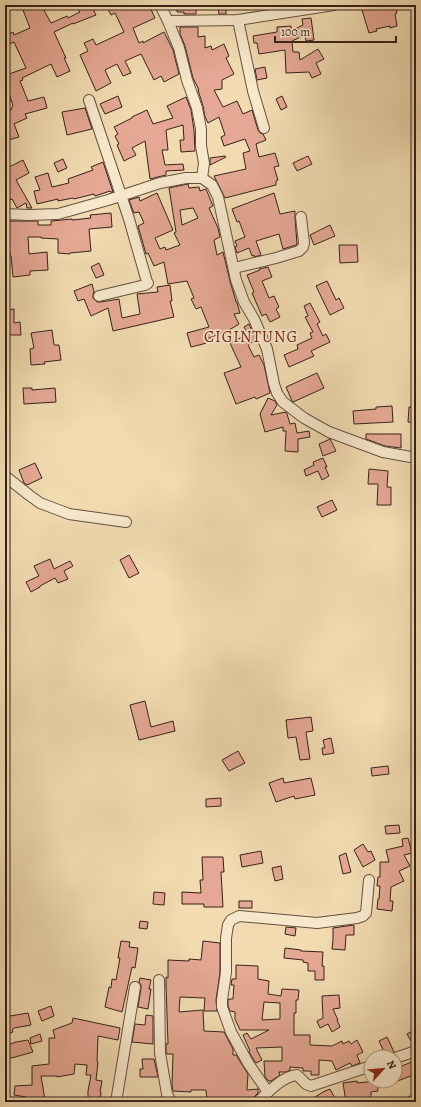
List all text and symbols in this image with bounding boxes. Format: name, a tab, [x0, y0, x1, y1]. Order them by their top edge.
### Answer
scale bar	[275, 18, 396, 44]
text: 100 m	[281, 24, 310, 40]
district label: CIGINTUNG	[204, 326, 298, 348]
north arrow	[363, 1049, 403, 1089]
text: N	[383, 1058, 400, 1072]

